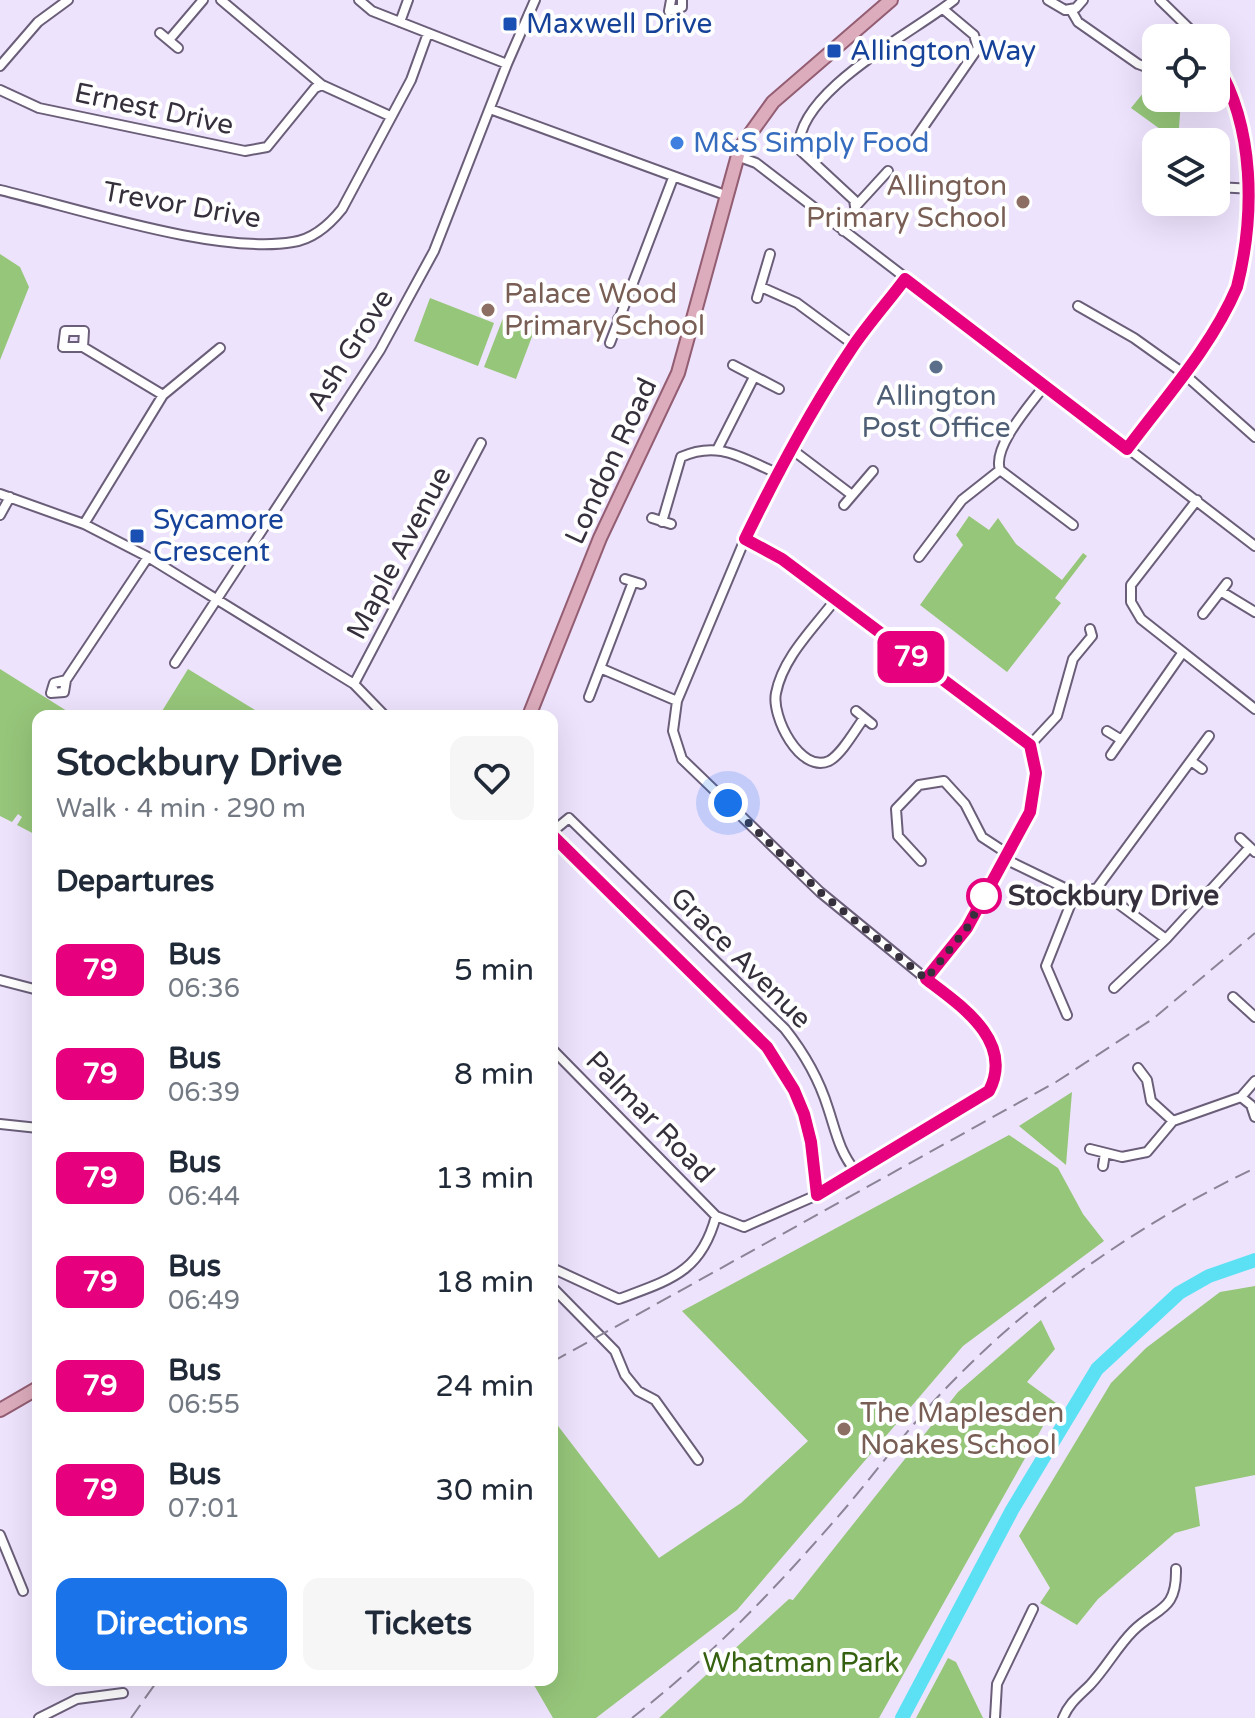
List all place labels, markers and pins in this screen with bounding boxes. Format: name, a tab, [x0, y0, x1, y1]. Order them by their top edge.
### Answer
place label: Maxwell Drive	[526, 7, 712, 41]
marker: Maxwell Drive	[501, 15, 519, 33]
place label: Allington Way	[850, 34, 1036, 68]
marker: Allington Way	[825, 42, 843, 60]
place label: M&S Simply Food	[693, 126, 929, 160]
marker: M&S Simply Food	[668, 134, 686, 152]
place label: Allington Primary School	[806, 169, 1007, 235]
marker: Allington Primary School	[1014, 193, 1032, 211]
place label: Palace Wood Primary School	[504, 277, 705, 343]
marker: Palace Wood Primary School	[479, 301, 497, 319]
marker: Allington Post Office	[927, 358, 945, 376]
place label: Allington Post Office	[861, 379, 1011, 445]
place label: Sycamore Crescent	[153, 503, 284, 569]
marker: Sycamore Crescent	[128, 527, 146, 545]
marker: Stockbury Drive	[967, 879, 1001, 913]
place label: Stockbury Drive	[1008, 879, 1219, 913]
place label: The Maplesden Noakes School	[860, 1396, 1064, 1462]
marker: The Maplesden Noakes School	[835, 1420, 853, 1438]

